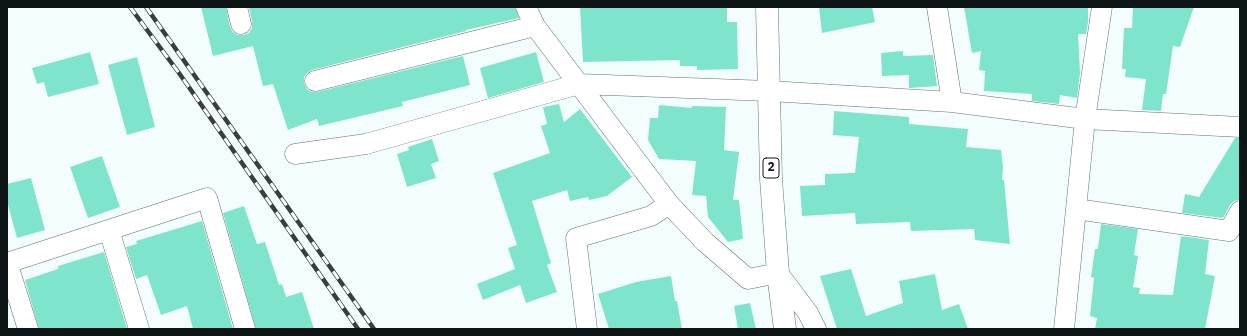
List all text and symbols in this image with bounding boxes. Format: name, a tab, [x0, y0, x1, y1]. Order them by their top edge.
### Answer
road number: 2	[763, 158, 779, 178]

